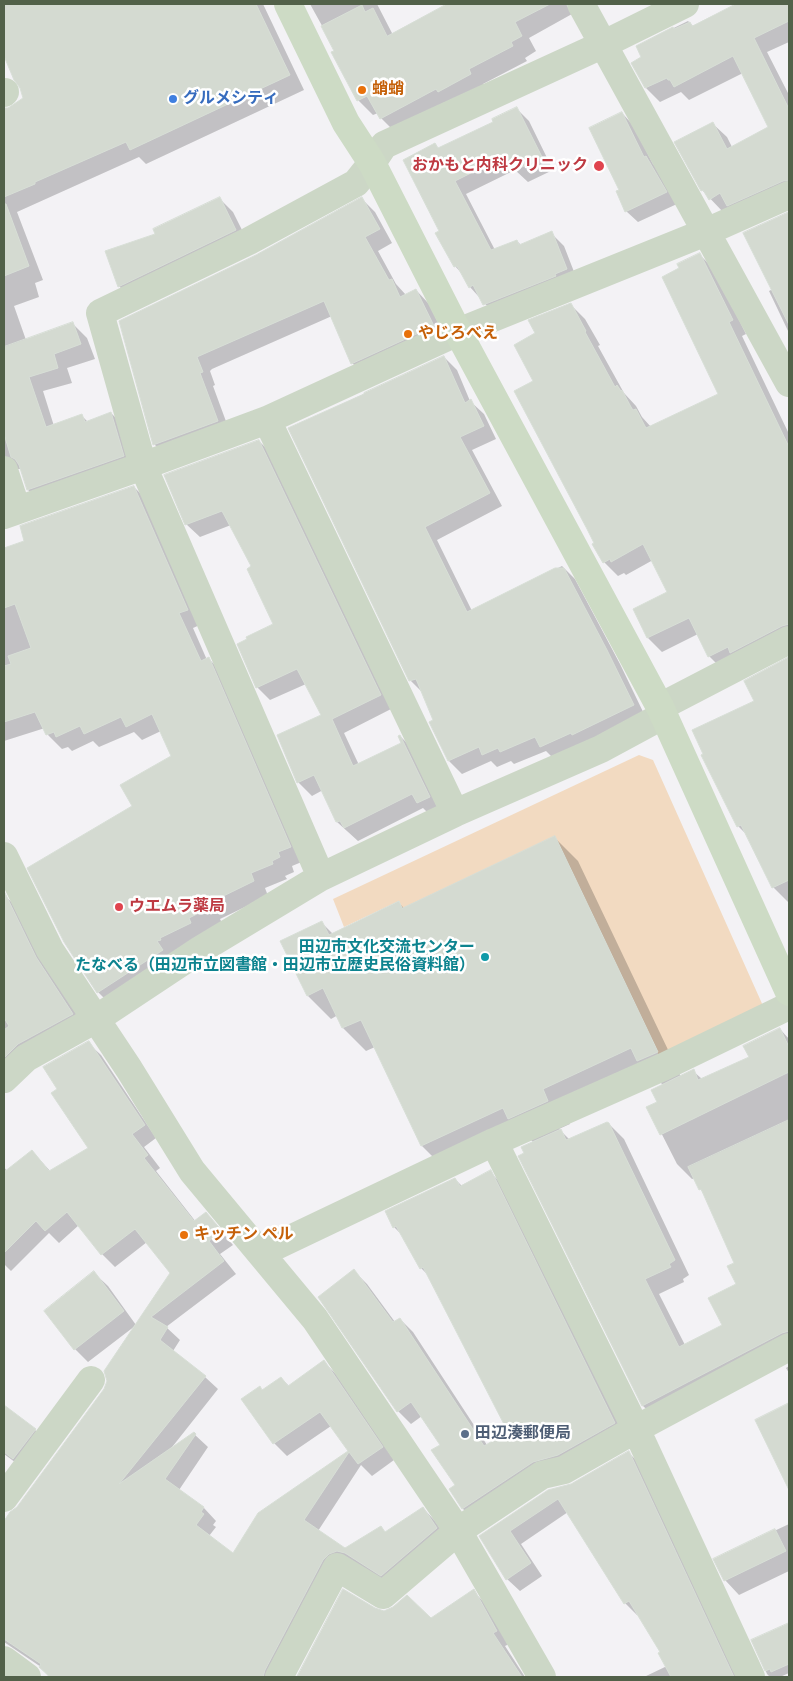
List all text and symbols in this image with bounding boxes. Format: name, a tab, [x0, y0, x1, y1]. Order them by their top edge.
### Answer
place label: 蛸蛸	[372, 80, 404, 100]
marker: 蛸蛸	[356, 84, 368, 96]
place label: グルメシティ	[183, 89, 279, 109]
marker: グルメシティ	[167, 93, 179, 105]
place label: おかもと内科クリニック	[412, 156, 588, 176]
marker: おかもと内科クリニック	[592, 159, 606, 173]
place label: やじろべえ	[418, 324, 498, 344]
marker: やじろべえ	[402, 328, 414, 340]
place label: ウエムラ薬局	[129, 897, 225, 917]
marker: ウエムラ薬局	[113, 901, 125, 913]
place label: 田辺市文化交流センター たなべる（田辺市立図書館・田辺市立歴史民俗資料館）	[75, 938, 475, 976]
marker: 田辺市文化交流センター たなべる（田辺市立図書館・田辺市立歴史民俗資料館）	[479, 951, 491, 963]
place label: キッチン ペル	[194, 1225, 294, 1245]
marker: キッチン ペル	[178, 1229, 190, 1241]
place label: 田辺湊郵便局	[475, 1424, 571, 1444]
marker: 田辺湊郵便局	[459, 1428, 471, 1440]

